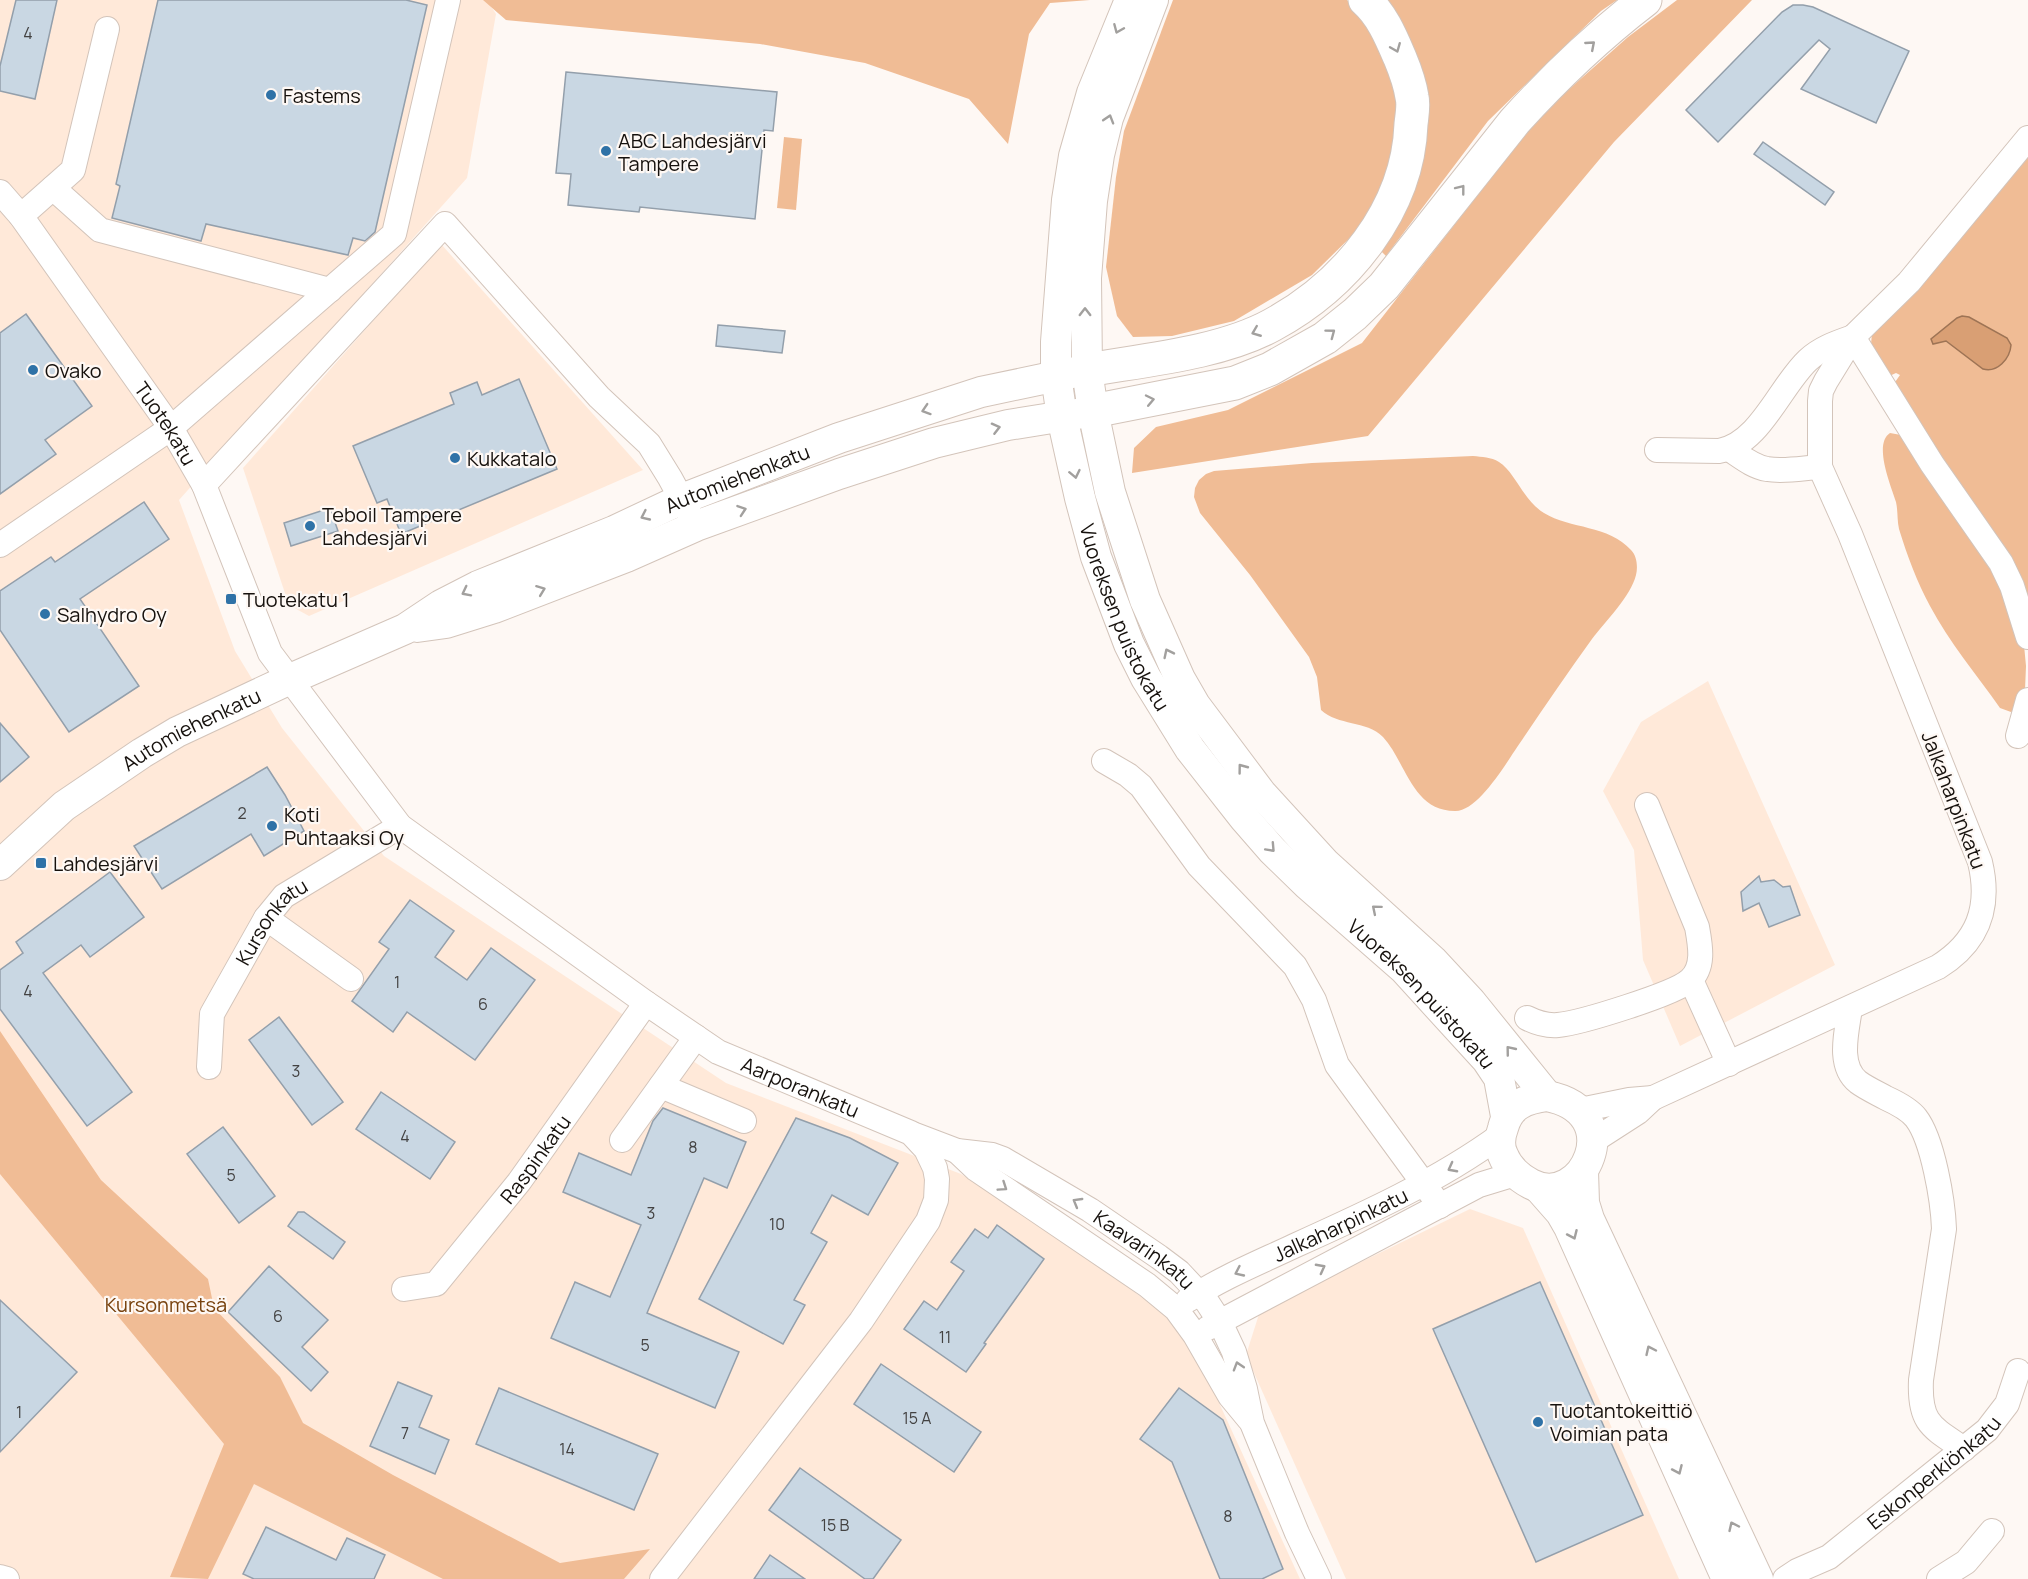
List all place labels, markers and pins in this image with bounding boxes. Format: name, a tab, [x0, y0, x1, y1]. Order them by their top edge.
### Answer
place label: Fastems	[283, 82, 361, 109]
marker: Fastems	[264, 88, 278, 102]
place label: ABC Lahdesjärvi Tampere	[618, 127, 767, 177]
marker: ABC Lahdesjärvi Tampere	[599, 144, 613, 158]
place label: Ovako	[45, 357, 102, 384]
marker: Ovako	[26, 363, 40, 377]
place label: Kukkatalo	[467, 445, 557, 472]
marker: Kukkatalo	[448, 451, 462, 465]
place label: Teboil Tampere Lahdesjärvi	[322, 501, 462, 551]
marker: Teboil Tampere Lahdesjärvi	[303, 519, 317, 533]
place label: Tuotekatu 1	[243, 586, 350, 613]
marker: Tuotekatu 1	[224, 592, 238, 606]
place label: Salhydro Oy	[57, 601, 167, 628]
marker: Salhydro Oy	[38, 607, 52, 621]
place label: Koti Puhtaaksi Oy	[284, 801, 404, 851]
marker: Koti Puhtaaksi Oy	[265, 819, 279, 833]
place label: Lahdesjärvi	[53, 850, 158, 877]
marker: Lahdesjärvi	[34, 856, 48, 870]
place label: Tuotantokeittiö Voimian pata	[1550, 1397, 1693, 1447]
marker: Tuotantokeittiö Voimian pata	[1531, 1415, 1545, 1429]

